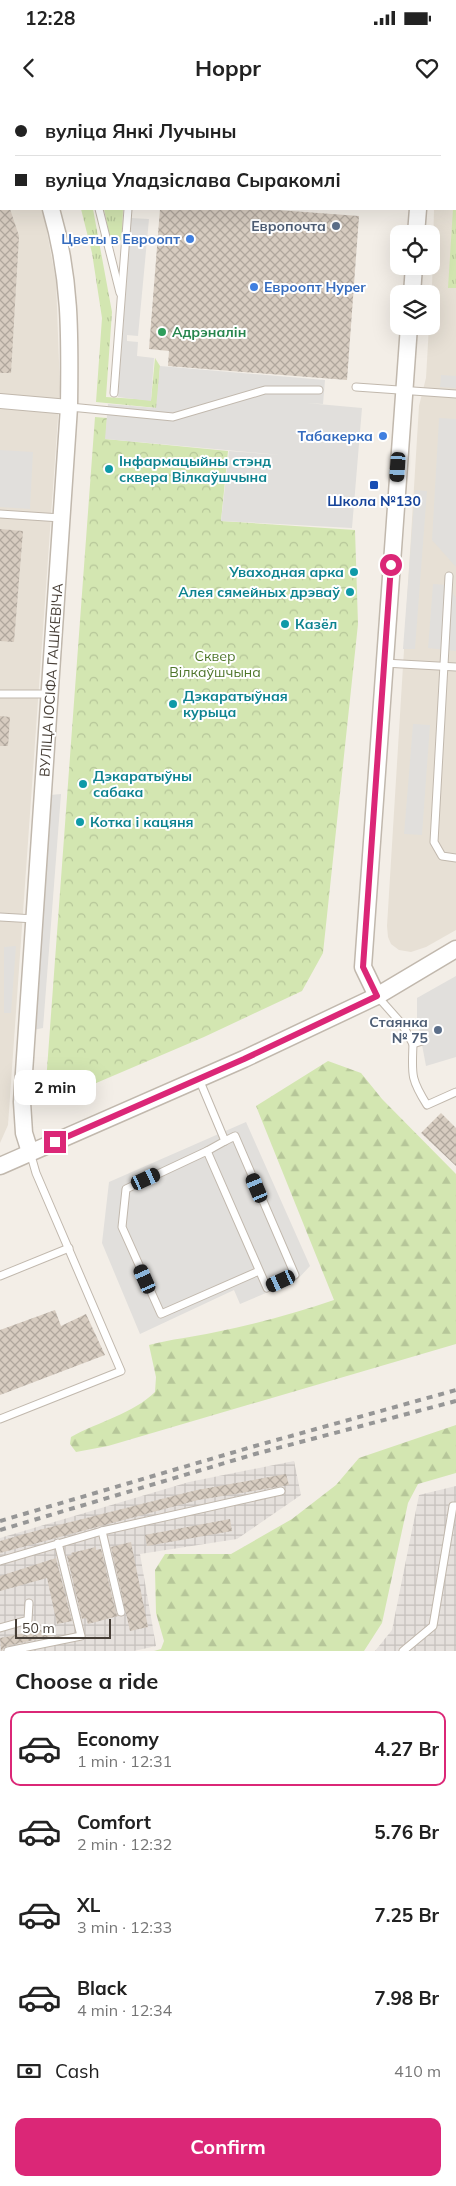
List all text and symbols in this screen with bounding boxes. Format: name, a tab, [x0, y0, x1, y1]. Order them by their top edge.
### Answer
text: 12:28	[25, 6, 75, 30]
icon: back	[15, 54, 43, 82]
text: Hoppr	[195, 54, 261, 82]
icon: heart	[413, 54, 441, 82]
text: вуліца Янкі Лучыны	[45, 119, 237, 143]
text: вуліца Уладзіслава Сыракомлі	[45, 168, 341, 192]
place label: Европочта	[251, 217, 326, 235]
marker: Европочта	[330, 220, 342, 232]
map controls	[390, 225, 440, 335]
button: locate	[390, 225, 440, 275]
place label: Цветы в Евроопт	[61, 230, 180, 248]
marker: Цветы в Евроопт	[184, 233, 196, 245]
place label: Евроопт Hyper	[264, 278, 366, 296]
marker: Евроопт Hyper	[248, 281, 260, 293]
button: layers	[390, 285, 440, 335]
place label: Адрэналін	[172, 323, 246, 341]
marker: Адрэналін	[156, 326, 168, 338]
place label: Табакерка	[298, 427, 373, 445]
marker: Табакерка	[377, 430, 389, 442]
place label: Інфармацыйны стэнд сквера Вілкаўшчына	[119, 452, 271, 486]
car	[389, 452, 406, 482]
marker: Інфармацыйны стэнд сквера Вілкаўшчына	[103, 463, 115, 475]
marker: Школа №130	[368, 479, 380, 491]
place label: Школа №130	[327, 492, 421, 510]
route start	[380, 554, 402, 576]
place label: Уваходная арка	[228, 563, 344, 581]
marker: Уваходная арка	[348, 566, 360, 578]
street label: ВУЛІЦА ІОСІФА ГАШКЕВІЧА	[35, 582, 67, 777]
place label: Алея сямейных дрэваў	[178, 583, 340, 601]
marker: Алея сямейных дрэваў	[344, 586, 356, 598]
place label: Казёл	[295, 615, 337, 633]
marker: Казёл	[279, 618, 291, 630]
park label: Сквер Вілкаўшчына	[169, 647, 261, 681]
place label: Дэкаратыўная курыца	[183, 687, 288, 721]
marker: Дэкаратыўная курыца	[167, 698, 179, 710]
place label: Дэкаратыўны сабака	[93, 767, 192, 801]
marker: Дэкаратыўны сабака	[77, 778, 89, 790]
place label: Котка і кацяня	[90, 813, 194, 831]
marker: Котка і кацяня	[74, 816, 86, 828]
place label: Стаянка № 75	[369, 1013, 428, 1047]
marker: Стаянка № 75	[432, 1024, 444, 1036]
callout: 2 min	[14, 1070, 96, 1104]
text: 2 min	[34, 1077, 76, 1097]
route end	[44, 1131, 66, 1153]
car	[129, 1166, 162, 1192]
car	[244, 1171, 269, 1205]
car	[132, 1262, 157, 1296]
car	[264, 1268, 297, 1294]
scale bar	[15, 1616, 111, 1639]
text: 50 m	[22, 1619, 55, 1637]
text: Choose a ride	[15, 1667, 158, 1695]
icon: car	[17, 1726, 62, 1771]
text: Economy	[77, 1727, 159, 1751]
text: 4.27 Br	[374, 1737, 439, 1761]
text: 1 min · 12:31	[77, 1751, 172, 1771]
icon: car	[17, 1809, 62, 1854]
text: Comfort	[77, 1810, 151, 1834]
text: 5.76 Br	[374, 1820, 439, 1844]
text: 2 min · 12:32	[77, 1834, 172, 1854]
icon: car	[17, 1892, 62, 1937]
text: XL	[77, 1893, 100, 1917]
text: 7.25 Br	[374, 1903, 439, 1927]
text: 3 min · 12:33	[77, 1917, 172, 1937]
icon: car	[17, 1975, 62, 2020]
text: Black	[77, 1976, 127, 2000]
text: 7.98 Br	[374, 1986, 439, 2010]
text: 4 min · 12:34	[77, 2000, 172, 2020]
icon: cash	[15, 2057, 43, 2085]
text: Cash	[55, 2059, 100, 2083]
text: 410 m	[394, 2061, 441, 2081]
button: Confirm	[15, 2118, 441, 2176]

